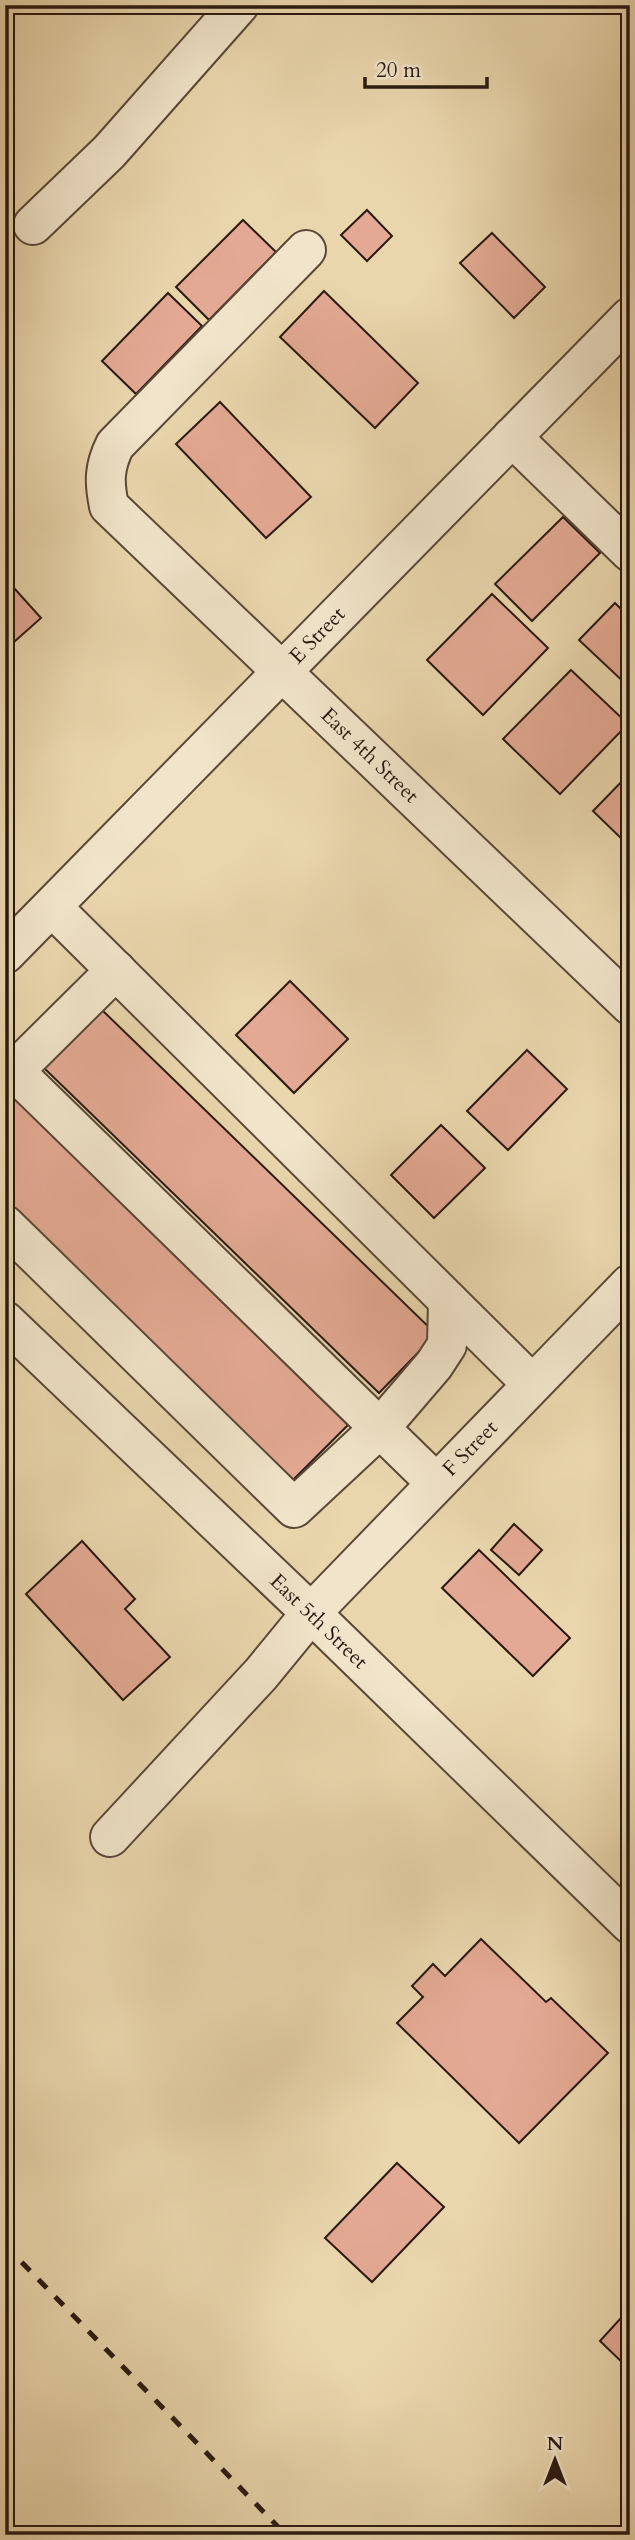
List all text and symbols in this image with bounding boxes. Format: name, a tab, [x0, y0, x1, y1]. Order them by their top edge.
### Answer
scale bar	[365, 46, 488, 90]
text: 20 m	[376, 56, 421, 85]
street label: E Street	[283, 600, 352, 670]
street label: East 4th Street	[314, 701, 425, 810]
street label: F Street	[436, 1414, 505, 1483]
street label: East 5th Street	[263, 1567, 374, 1676]
north arrow	[520, 2424, 590, 2494]
text: N	[547, 2431, 564, 2457]

